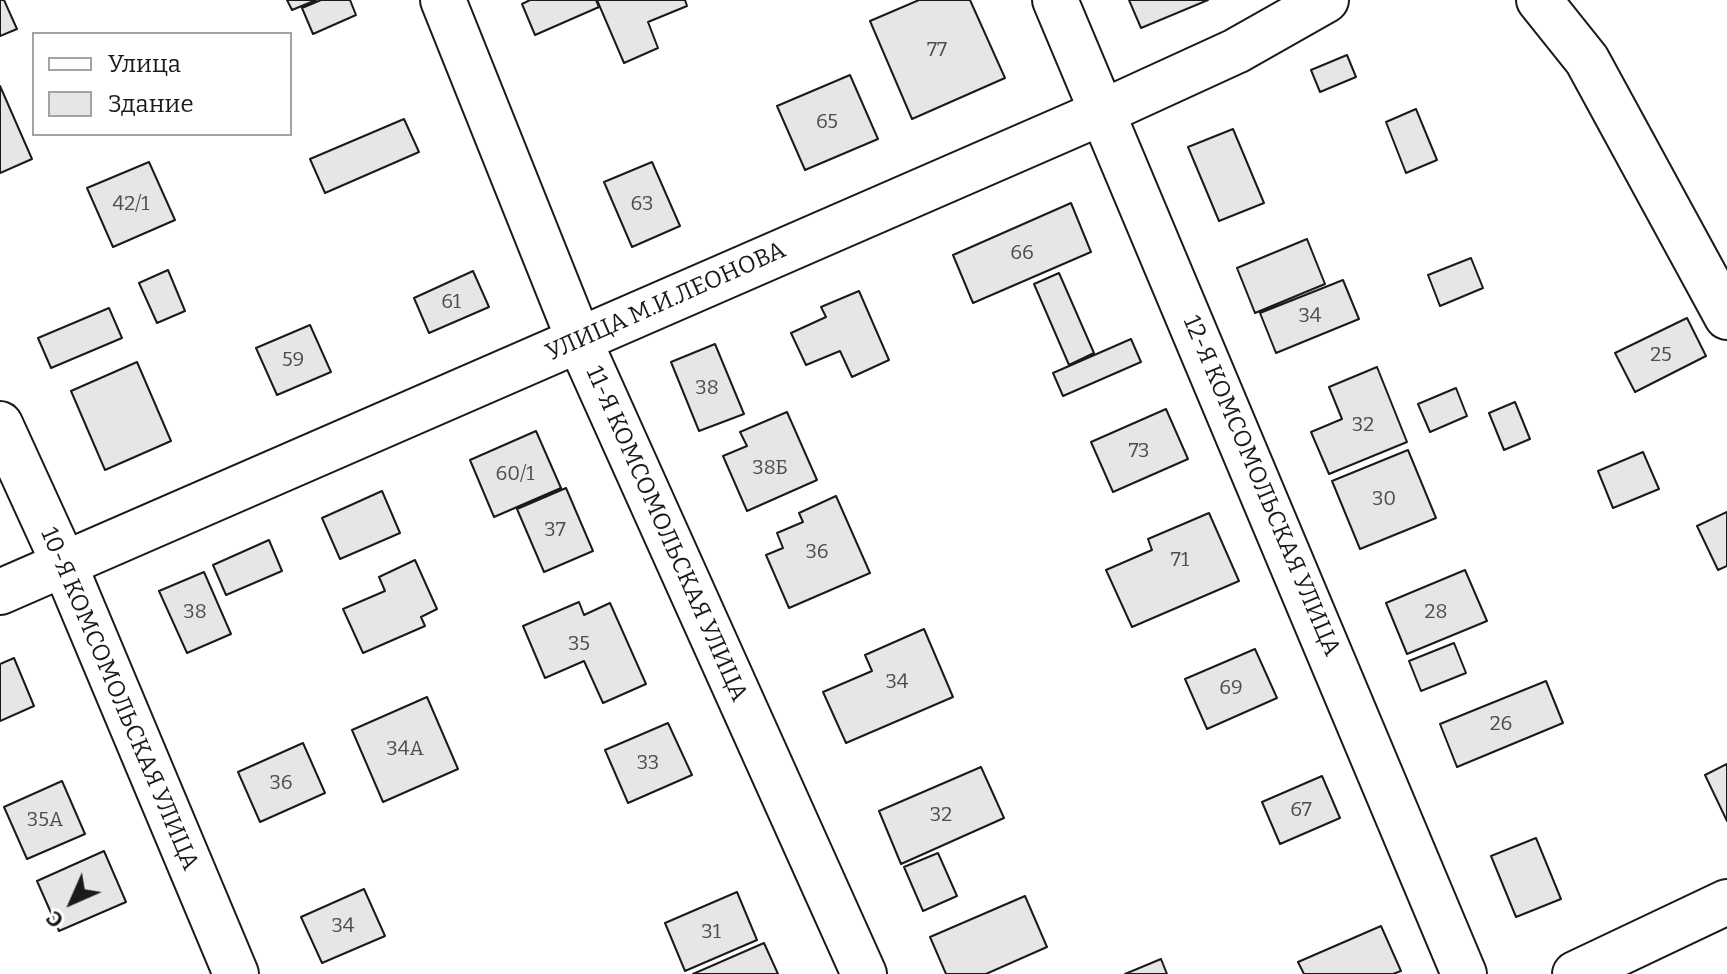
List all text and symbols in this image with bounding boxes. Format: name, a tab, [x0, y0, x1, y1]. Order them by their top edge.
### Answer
legend	[32, 32, 292, 136]
house number: 77	[927, 38, 947, 62]
text: Улица	[108, 50, 181, 78]
text: Здание	[108, 90, 194, 118]
house number: 65	[816, 110, 838, 134]
house number: 42/1	[113, 192, 149, 216]
house number: 63	[631, 192, 653, 216]
street label: УЛИЦА М.И.ЛЕОНОВА	[542, 236, 790, 368]
house number: 66	[1010, 241, 1034, 265]
house number: 61	[441, 290, 461, 314]
house number: 34	[1298, 304, 1322, 328]
street label: 12-Я КОМСОМОЛЬСКАЯ УЛИЦА	[1176, 311, 1346, 661]
house number: 25	[1650, 343, 1672, 367]
house number: 59	[282, 348, 304, 372]
street label: 11-Я КОМСОМОЛЬСКАЯ УЛИЦА	[579, 362, 753, 706]
house number: 38	[695, 376, 719, 400]
house number: 32	[1352, 413, 1374, 437]
house number: 73	[1128, 439, 1150, 463]
house number: 38Б	[752, 456, 788, 480]
house number: 60/1	[496, 462, 534, 486]
house number: 30	[1372, 487, 1396, 511]
house number: 37	[544, 518, 566, 542]
street label: 10-Я КОМСОМОЛЬСКАЯ УЛИЦА	[34, 523, 204, 875]
house number: 36	[805, 540, 829, 564]
house number: 71	[1171, 548, 1189, 572]
house number: 38	[183, 600, 207, 624]
house number: 28	[1425, 600, 1447, 624]
house number: 35	[568, 632, 590, 656]
house number: 34	[885, 670, 909, 694]
house number: 69	[1219, 676, 1243, 700]
house number: 26	[1490, 712, 1512, 736]
house number: 34А	[386, 737, 424, 761]
house number: 33	[637, 751, 659, 775]
house number: 36	[269, 771, 293, 795]
house number: 67	[1290, 798, 1312, 822]
house number: 32	[930, 803, 952, 827]
house number: 35А	[27, 808, 63, 832]
north arrow	[32, 862, 112, 942]
text: С	[40, 905, 69, 934]
house number: 34	[331, 914, 355, 938]
house number: 31	[701, 920, 721, 944]

